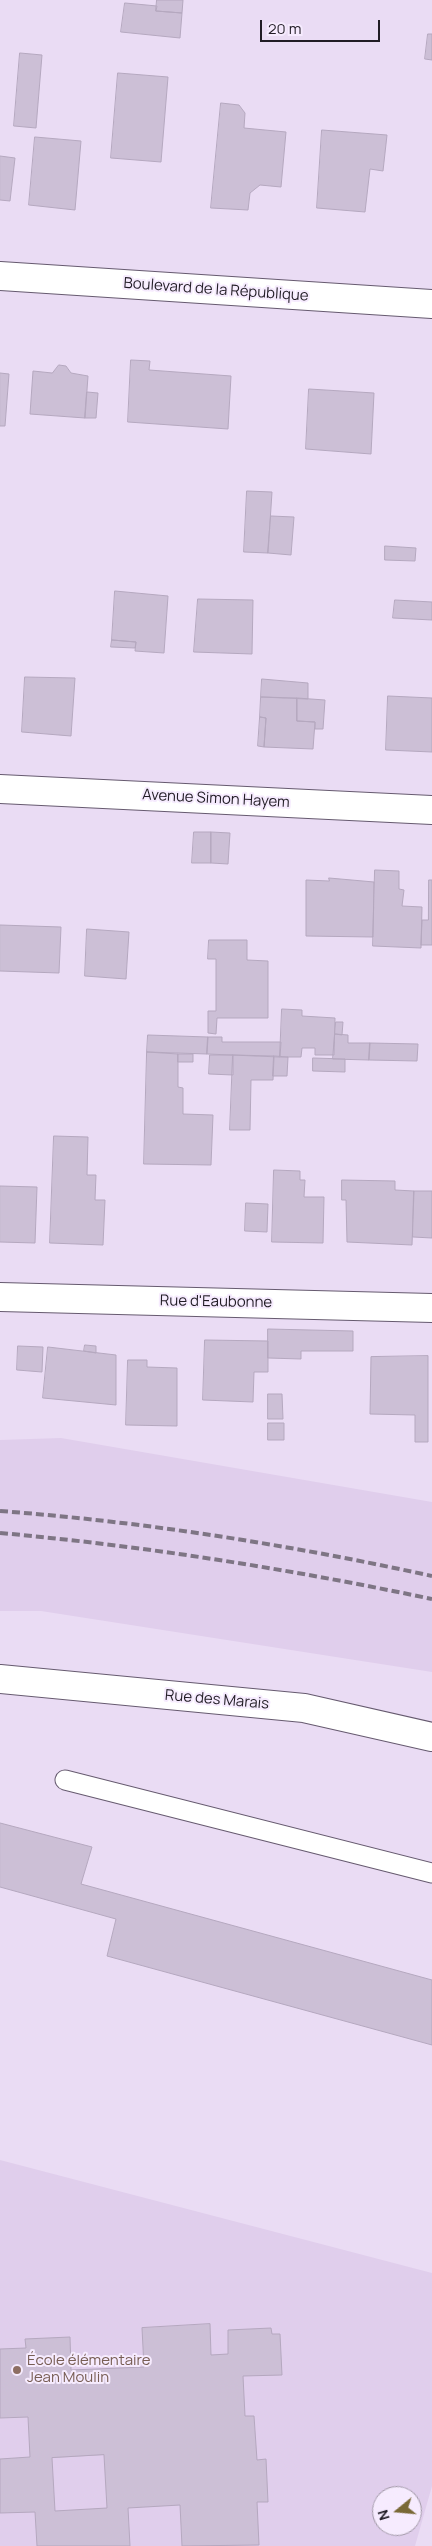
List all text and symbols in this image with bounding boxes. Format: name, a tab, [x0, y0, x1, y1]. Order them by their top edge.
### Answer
scale bar	[262, 10, 382, 42]
text: 20 m	[268, 18, 301, 39]
street label: Boulevard de la République	[123, 275, 309, 305]
street label: Avenue Simon Hayem	[142, 786, 290, 812]
street label: Rue d'Eaubonne	[160, 1292, 272, 1312]
street label: Rue des Marais	[164, 1686, 270, 1714]
place label: École élémentaire Jean Moulin	[27, 2352, 151, 2387]
marker: École élémentaire Jean Moulin	[11, 2364, 23, 2376]
north arrow	[372, 2486, 422, 2536]
text: N	[373, 2508, 394, 2523]

